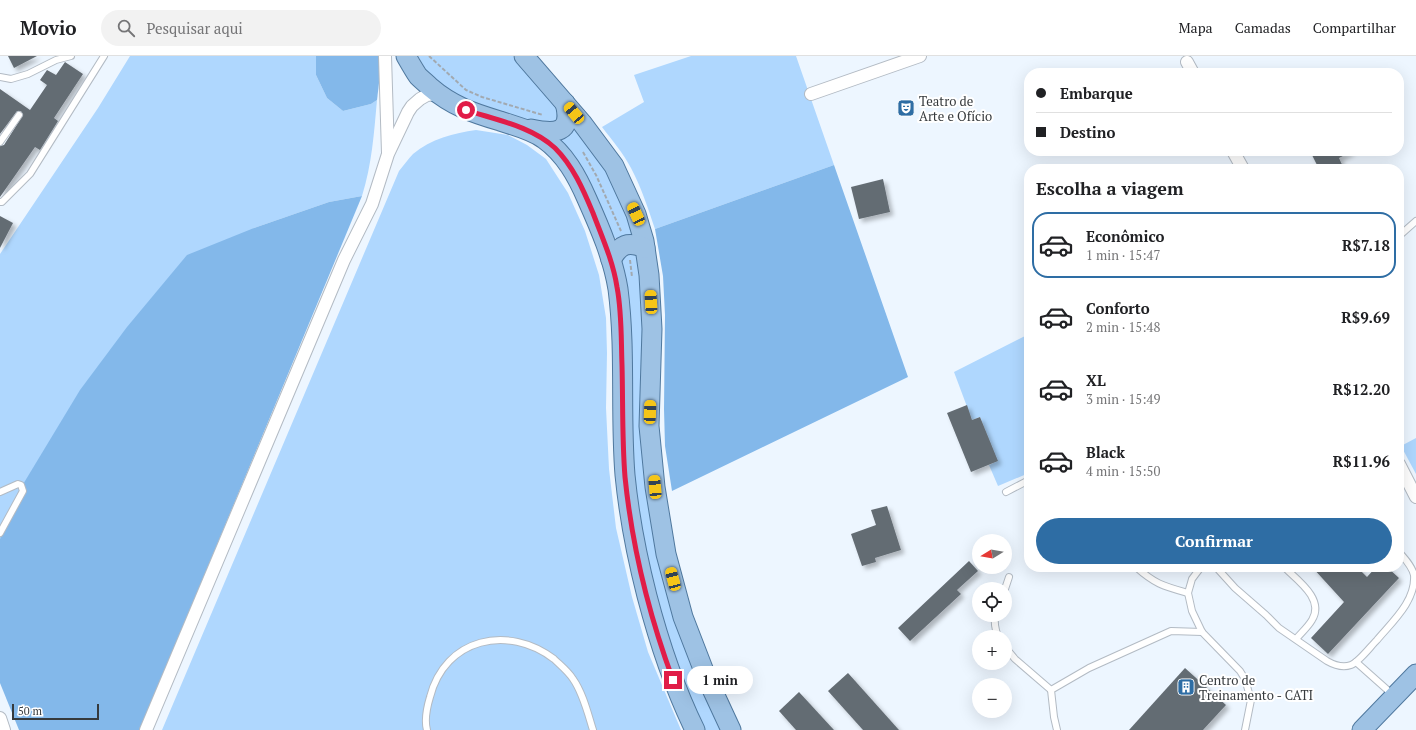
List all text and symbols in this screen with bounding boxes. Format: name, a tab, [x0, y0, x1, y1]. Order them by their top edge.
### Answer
search box	[101, 10, 381, 46]
text: Movio	[20, 15, 77, 40]
icon: search	[115, 17, 137, 39]
text: Pesquisar aqui	[147, 18, 243, 38]
text: Mapa	[1178, 18, 1213, 37]
text: Camadas	[1235, 18, 1291, 37]
text: Compartilhar	[1313, 18, 1396, 37]
text: Embarque	[1060, 83, 1133, 103]
place label: Teatro de Arte e Ofício	[919, 92, 992, 125]
theatre icon: Teatro de Arte e Ofício	[896, 98, 916, 118]
car	[562, 100, 586, 126]
route start	[457, 101, 475, 119]
text: Destino	[1060, 122, 1115, 142]
text: Escolha a viagem	[1036, 176, 1184, 200]
car	[625, 201, 647, 227]
text: Econômico	[1086, 226, 1164, 246]
icon: car	[1038, 227, 1074, 263]
text: R$7.18	[1342, 235, 1390, 255]
text: 1 min · 15:47	[1086, 246, 1160, 264]
car	[644, 290, 658, 314]
text: Conforto	[1086, 298, 1150, 318]
icon: car	[1038, 299, 1074, 335]
text: R$9.69	[1341, 307, 1390, 327]
text: 2 min · 15:48	[1086, 318, 1160, 336]
text: XL	[1086, 370, 1106, 390]
icon: car	[1038, 371, 1074, 407]
text: R$12.20	[1333, 379, 1390, 399]
text: 3 min · 15:49	[1086, 390, 1160, 408]
car	[644, 400, 656, 424]
text: Black	[1086, 442, 1125, 462]
icon: car	[1038, 443, 1074, 479]
text: R$11.96	[1333, 451, 1390, 471]
text: 4 min · 15:50	[1086, 462, 1160, 480]
car	[648, 475, 662, 499]
button: Confirmar	[1036, 518, 1392, 564]
north arrow	[972, 534, 1012, 574]
map controls	[972, 534, 1012, 718]
car	[664, 566, 682, 592]
button: locate	[972, 582, 1012, 622]
button: +	[972, 630, 1012, 670]
callout: 1 min	[687, 666, 753, 694]
route end	[664, 671, 682, 689]
text: 1 min	[702, 671, 738, 689]
place label: Centro de Treinamento - CATI	[1199, 671, 1313, 704]
building icon: Centro de Treinamento - CATI	[1176, 677, 1196, 697]
button: −	[972, 678, 1012, 718]
scale bar	[12, 702, 99, 721]
text: 50 m	[18, 704, 42, 718]

